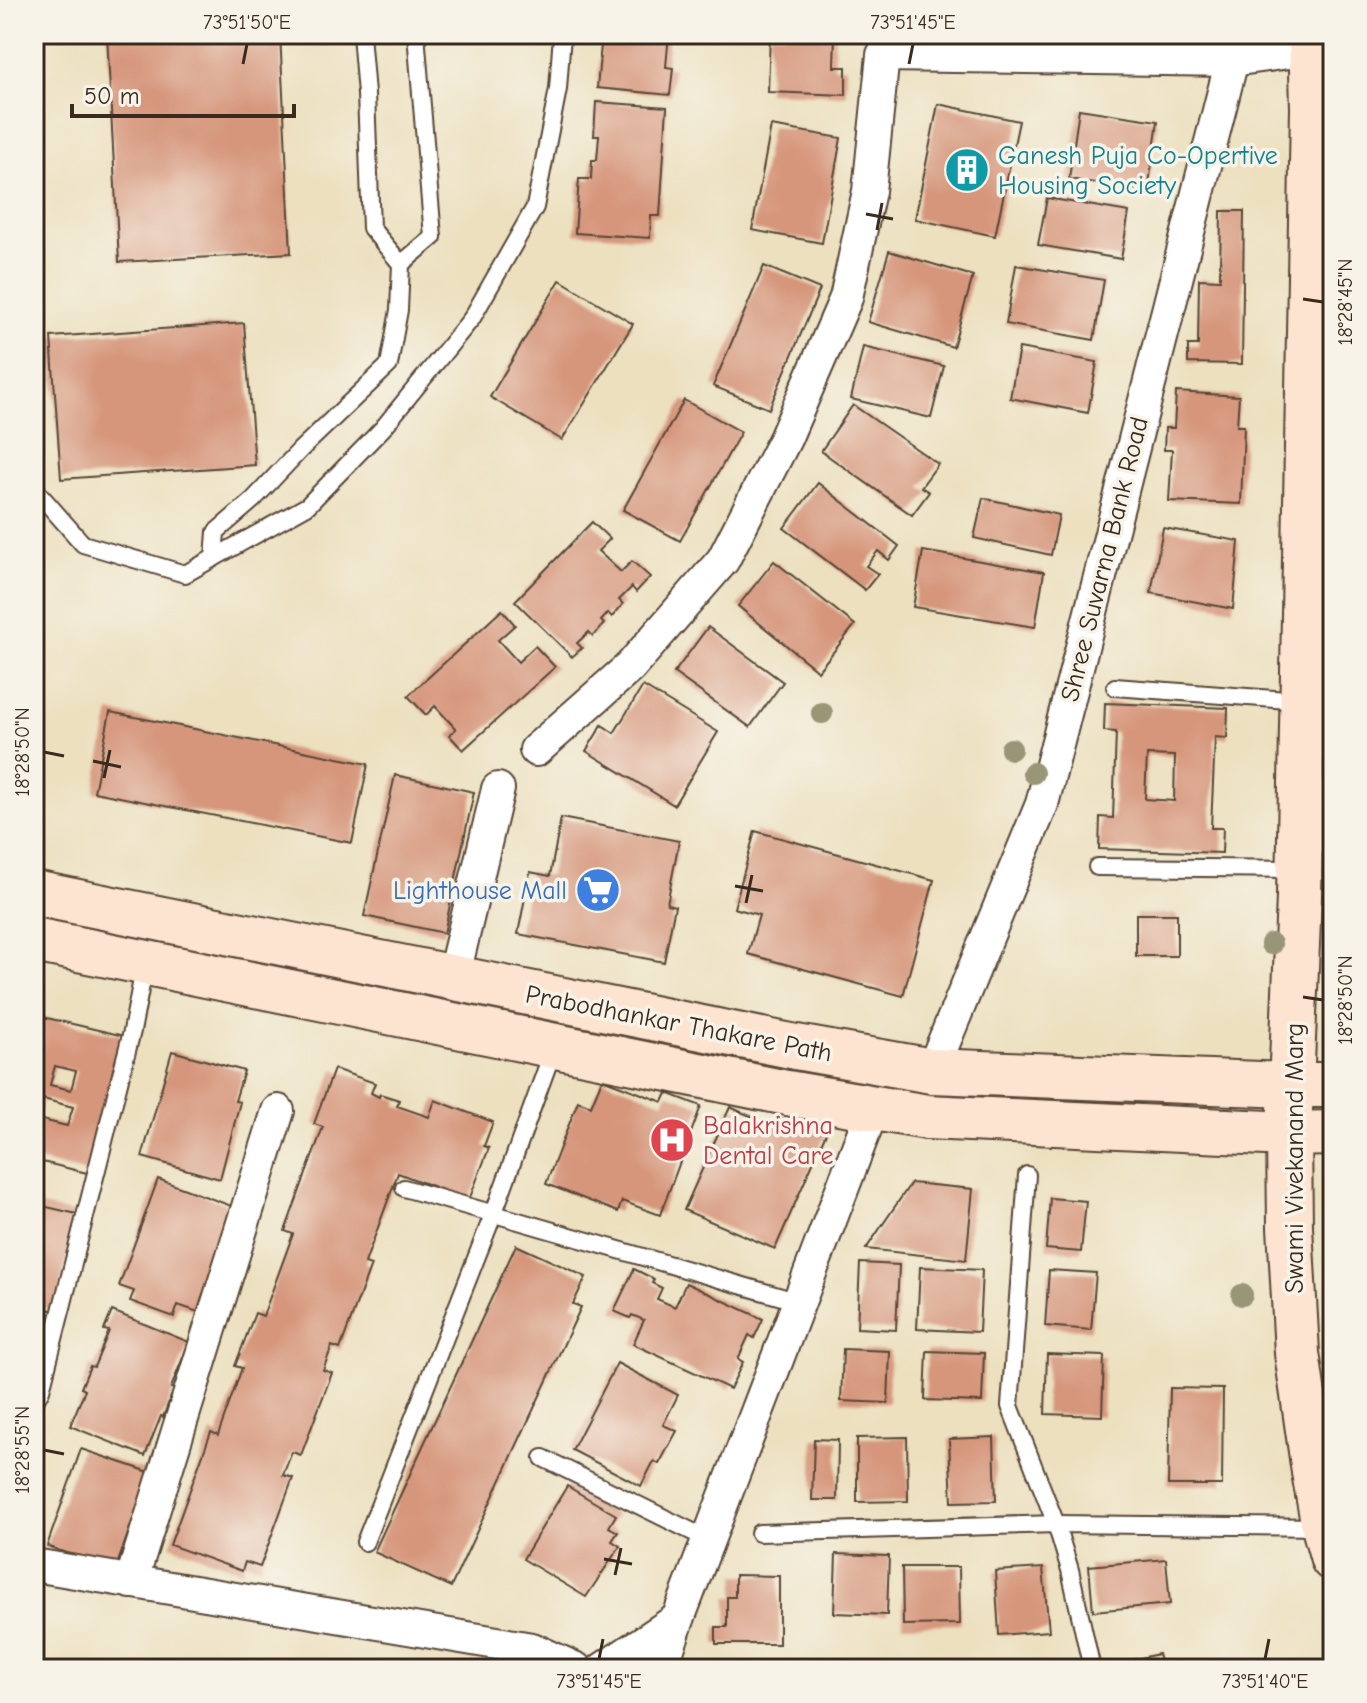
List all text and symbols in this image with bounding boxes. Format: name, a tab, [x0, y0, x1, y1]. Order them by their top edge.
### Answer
text: 73°51'50"E	[203, 11, 291, 34]
text: 73°51'45"E	[870, 11, 956, 34]
scale bar	[72, 68, 294, 118]
text: 50 m	[84, 82, 140, 110]
place label: Ganesh Puja Co-Opertive Housing Society	[998, 141, 1278, 201]
building icon: Ganesh Puja Co-Opertive Housing Society	[943, 146, 991, 194]
text: 18°28'45"N	[1334, 258, 1357, 346]
street label: Shree Suvarna Bank Road	[1055, 414, 1155, 705]
text: 18°28'50"N	[11, 707, 34, 797]
supermarket icon: Lighthouse Mall	[574, 866, 622, 914]
place label: Lighthouse Mall	[393, 876, 567, 906]
text: 18°28'50"N	[1334, 955, 1357, 1045]
street label: Prabodhankar Thakare Path	[523, 980, 835, 1068]
street label: Swami Vivekanand Marg	[1280, 1023, 1310, 1293]
place label: Balakrishna Dental Care	[703, 1111, 833, 1171]
hospital icon: Balakrishna Dental Care	[648, 1116, 696, 1164]
text: 18°28'55"N	[11, 1406, 34, 1494]
text: 73°51'45"E	[556, 1670, 642, 1693]
text: 73°51'40"E	[1222, 1670, 1308, 1693]

